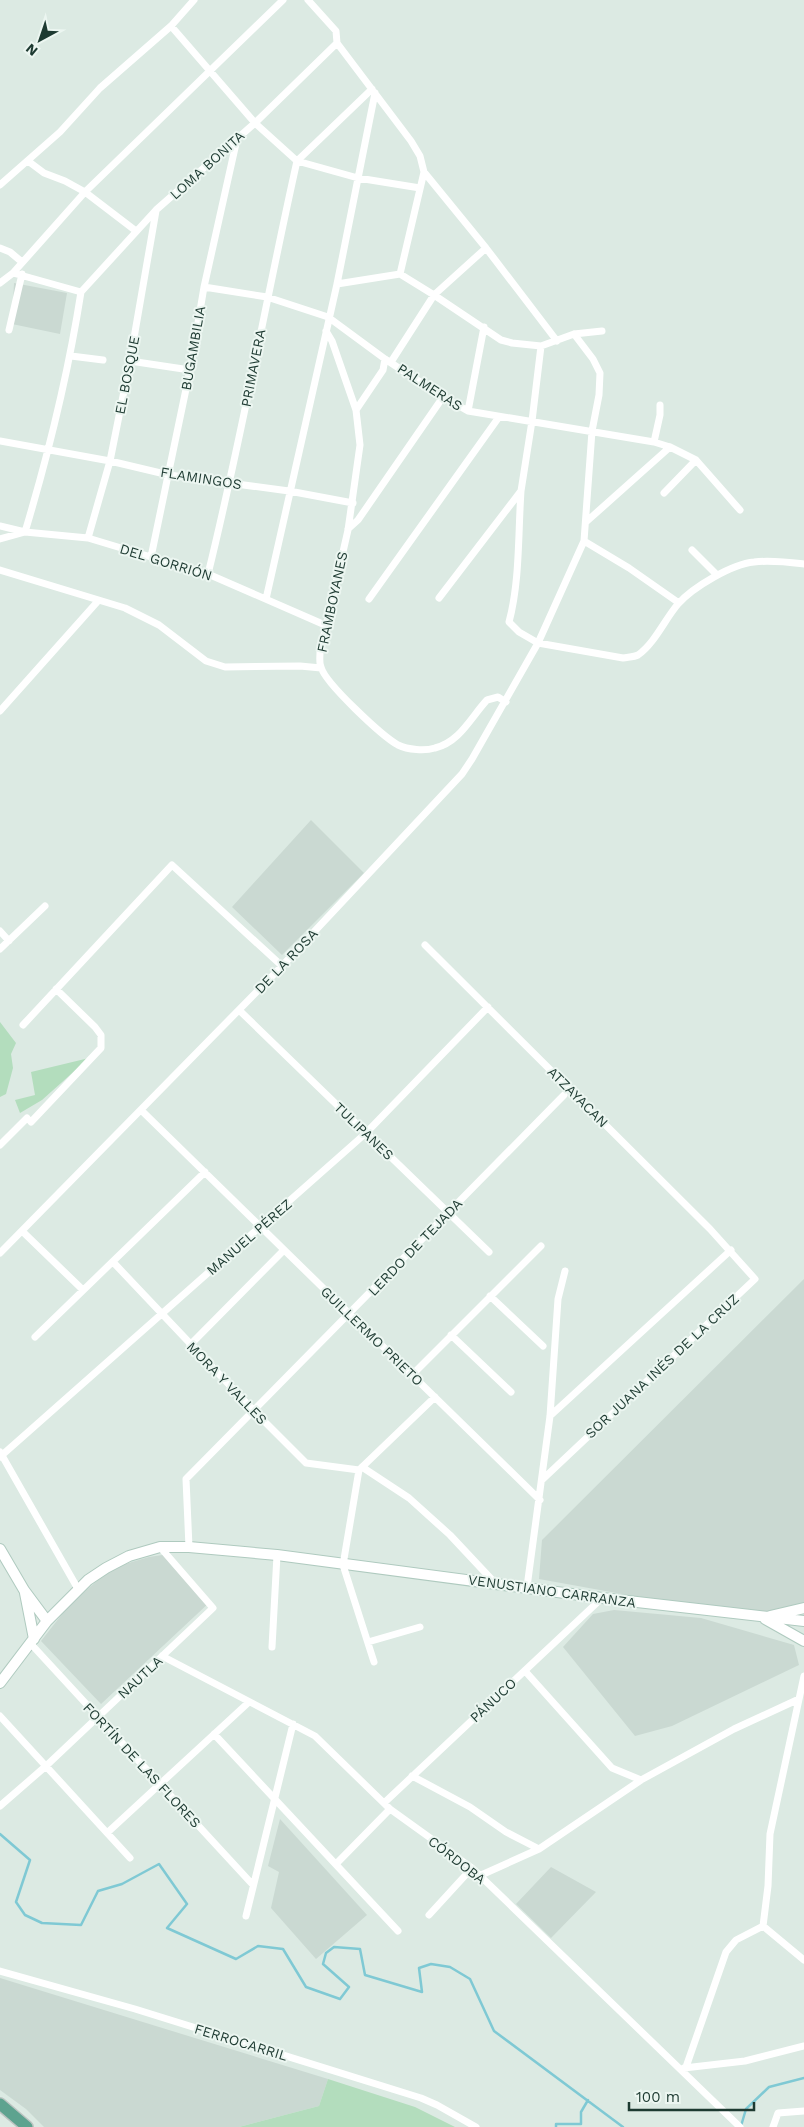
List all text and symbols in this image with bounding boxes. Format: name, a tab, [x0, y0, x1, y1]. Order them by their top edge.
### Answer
north arrow	[15, 15, 65, 65]
text: N	[23, 40, 41, 59]
street label: LOMA BONITA	[167, 127, 247, 203]
street label: BUGAMBILIA	[178, 305, 208, 391]
street label: PRIMAVERA	[238, 328, 268, 408]
street label: EL BOSQUE	[112, 334, 142, 416]
street label: PALMERAS	[395, 360, 465, 414]
street label: FLAMINGOS	[159, 464, 243, 492]
street label: DEL GORRIÓN	[118, 540, 214, 584]
street label: FRAMBOYANES	[313, 550, 351, 654]
street label: DE LA ROSA	[251, 925, 321, 997]
street label: ATZAYACAN	[545, 1064, 611, 1130]
street label: TULIPANES	[331, 1099, 397, 1163]
street label: LERDO DE TEJADA	[365, 1195, 465, 1299]
street label: MANUEL PÉREZ	[203, 1196, 295, 1278]
street label: GUILLERMO PRIETO	[318, 1283, 426, 1389]
street label: SOR JUANA INÉS DE LA CRUZ	[582, 1290, 742, 1441]
street label: MORA Y VALLES	[184, 1338, 270, 1428]
street label: VENUSTIANO CARRANZA	[467, 1571, 637, 1611]
street label: NAUTLA	[114, 1652, 166, 1702]
street label: PÁNUCO	[467, 1675, 519, 1725]
street label: FORTÍN DE LAS FLORES	[80, 1699, 204, 1831]
street label: CÓRDOBA	[425, 1833, 489, 1887]
street label: FERROCARRIL	[193, 2020, 289, 2064]
scale bar	[629, 2080, 754, 2112]
text: 100 m	[636, 2088, 680, 2106]

